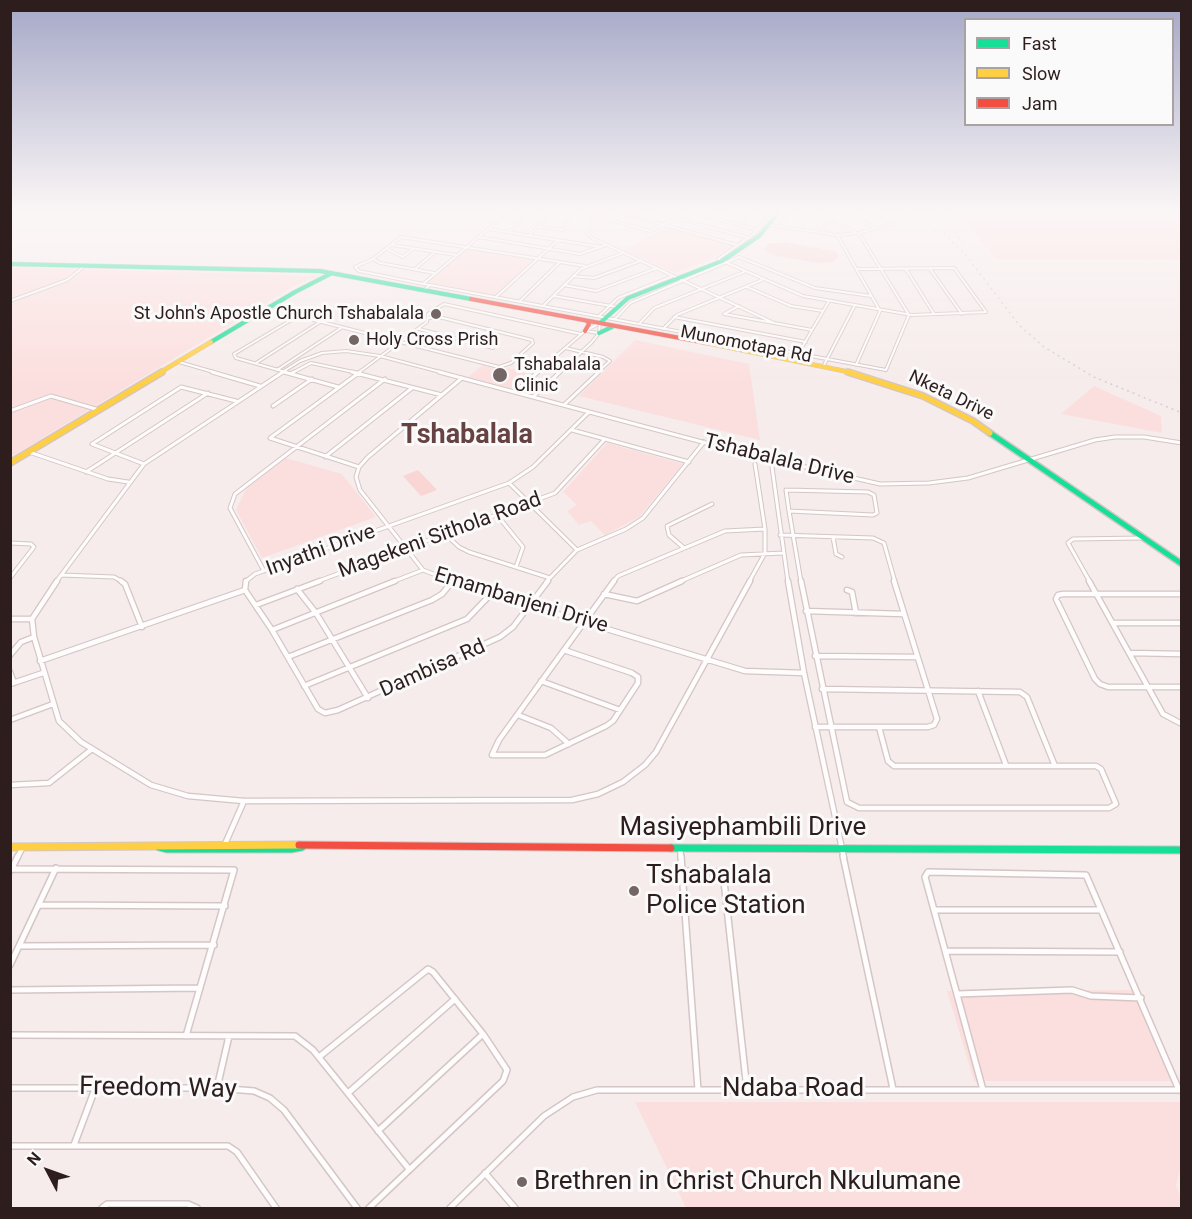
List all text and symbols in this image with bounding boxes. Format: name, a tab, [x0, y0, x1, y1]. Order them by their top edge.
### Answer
legend	[964, 18, 1174, 126]
text: Fast	[1022, 33, 1057, 54]
text: Slow	[1022, 63, 1061, 84]
text: Jam	[1022, 93, 1058, 114]
place label: St John's Apostle Church Tshabalala	[134, 303, 424, 325]
marker: St John's Apostle Church Tshabalala	[429, 307, 443, 321]
street label: Munomotapa Rd	[679, 322, 813, 368]
place label: Holy Cross Prish	[366, 329, 498, 351]
marker: Holy Cross Prish	[347, 333, 361, 347]
place label: Tshabalala Clinic	[514, 354, 601, 397]
marker: Tshabalala Clinic	[491, 366, 509, 384]
street label: Nketa Drive	[905, 366, 997, 426]
district label: Tshabalala	[401, 420, 533, 452]
street label: Tshabalala Drive	[701, 429, 857, 491]
street label: Magekeni Sithola Road	[335, 488, 545, 584]
street label: Inyathi Drive	[263, 520, 379, 582]
street label: Emambanjeni Drive	[431, 563, 611, 639]
street label: Dambisa Rd	[376, 635, 490, 703]
street label: Masiyephambili Drive	[620, 812, 866, 844]
place label: Tshabalala Police Station	[646, 860, 806, 922]
marker: Tshabalala Police Station	[627, 884, 641, 898]
street label: Freedom Way	[79, 1072, 237, 1106]
street label: Ndaba Road	[722, 1073, 864, 1105]
north arrow	[18, 1141, 78, 1201]
text: N	[23, 1148, 45, 1169]
place label: Brethren in Christ Church Nkulumane	[534, 1166, 961, 1198]
marker: Brethren in Christ Church Nkulumane	[515, 1175, 529, 1189]

